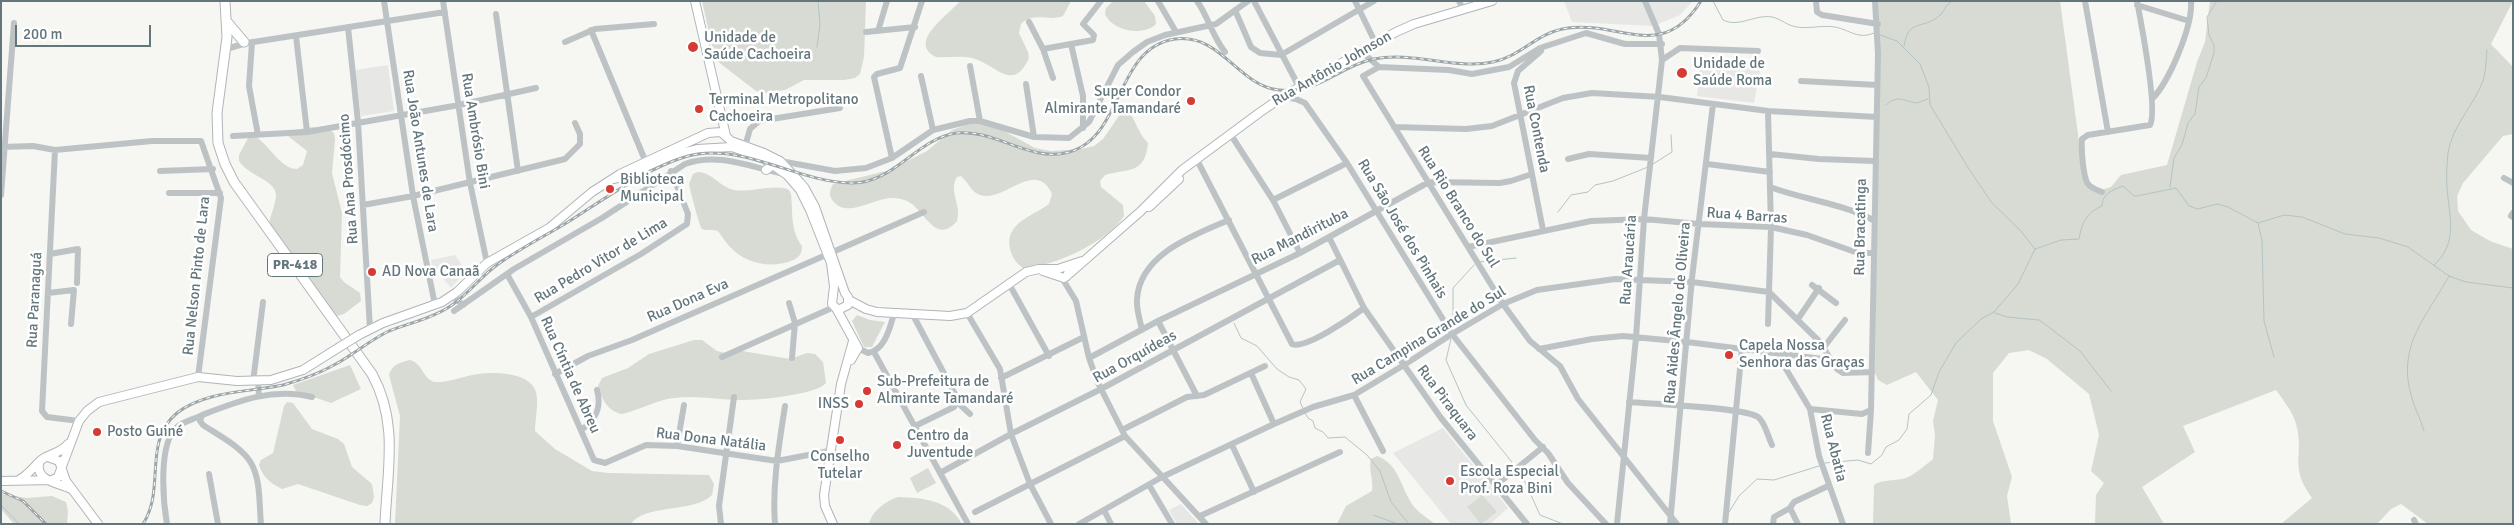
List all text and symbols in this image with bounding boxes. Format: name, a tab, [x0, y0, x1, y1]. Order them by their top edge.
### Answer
scale bar	[18, 15, 154, 47]
text: 200 m	[23, 25, 63, 43]
street label: Rua Antônio Johnson	[1269, 27, 1395, 111]
place label: Unidade de Saúde Cachoeira	[704, 29, 811, 64]
marker: Unidade de Saúde Cachoeira	[686, 40, 700, 54]
place label: Unidade de Saúde Roma	[1693, 55, 1772, 90]
marker: Unidade de Saúde Roma	[1675, 66, 1689, 80]
street label: Rua João Antunes de Lara	[398, 68, 442, 234]
street label: Rua Ambrósio Bini	[457, 72, 493, 190]
place label: Super Condor Almirante Tamandaré	[1045, 83, 1181, 118]
street label: Rua Contenda	[1519, 84, 1553, 174]
place label: Terminal Metropolitano Cachoeira	[709, 91, 858, 126]
marker: Super Condor Almirante Tamandaré	[1185, 95, 1197, 107]
marker: Terminal Metropolitano Cachoeira	[693, 103, 705, 115]
street label: Rua Ana Prosdócimo	[335, 113, 363, 245]
street label: Rua Rio Branco do Sul	[1413, 143, 1503, 271]
street label: Rua São José dos Pinhais	[1353, 156, 1451, 302]
place label: Biblioteca Municipal	[620, 171, 684, 206]
street label: Rua Bracatinga	[1851, 178, 1871, 276]
marker: Biblioteca Municipal	[604, 183, 616, 195]
street label: Rua Nelson Pinto de Lara	[180, 196, 214, 356]
street label: Rua 4 Barras	[1706, 204, 1788, 228]
street label: Rua Mandirituba	[1249, 205, 1351, 269]
street label: Rua Pedro Vitor de Lima	[531, 214, 671, 308]
street label: Rua Araucária	[1617, 214, 1641, 306]
street label: Rua Aides Ângelo de Oliveira	[1661, 221, 1695, 405]
street label: Rua Paranaguá	[23, 252, 47, 348]
road number: PR-418	[268, 254, 322, 276]
place label: AD Nova Canaã	[382, 263, 480, 281]
marker: AD Nova Canaã	[366, 266, 378, 278]
street label: Rua Dona Eva	[645, 275, 731, 327]
street label: Rua Campina Grande do Sul	[1349, 283, 1509, 389]
street label: Rua Cíntia de Abreu	[536, 314, 604, 436]
street label: Rua Orquídeas	[1090, 327, 1180, 387]
place label: Capela Nossa Senhora das Graças	[1739, 337, 1865, 372]
marker: Capela Nossa Senhora das Graças	[1723, 349, 1735, 361]
street label: Rua Piraquara	[1413, 362, 1481, 444]
place label: Sub-Prefeitura de Almirante Tamandaré	[877, 373, 1013, 408]
marker: Sub-Prefeitura de Almirante Tamandaré	[861, 385, 873, 397]
place label: INSS	[818, 395, 849, 413]
marker: INSS	[853, 398, 865, 410]
street label: Rua Abatia	[1816, 412, 1850, 484]
place label: Posto Guiné	[107, 423, 183, 441]
street label: Rua Dona Natália	[655, 424, 767, 456]
marker: Posto Guiné	[91, 426, 103, 438]
place label: Centro da Juventude	[907, 427, 973, 462]
marker: Conselho Tutelar	[834, 434, 846, 446]
marker: Centro da Juventude	[891, 439, 903, 451]
place label: Conselho Tutelar	[810, 448, 870, 483]
place label: Escola Especial Prof. Roza Bini	[1460, 463, 1559, 498]
marker: Escola Especial Prof. Roza Bini	[1444, 475, 1456, 487]

